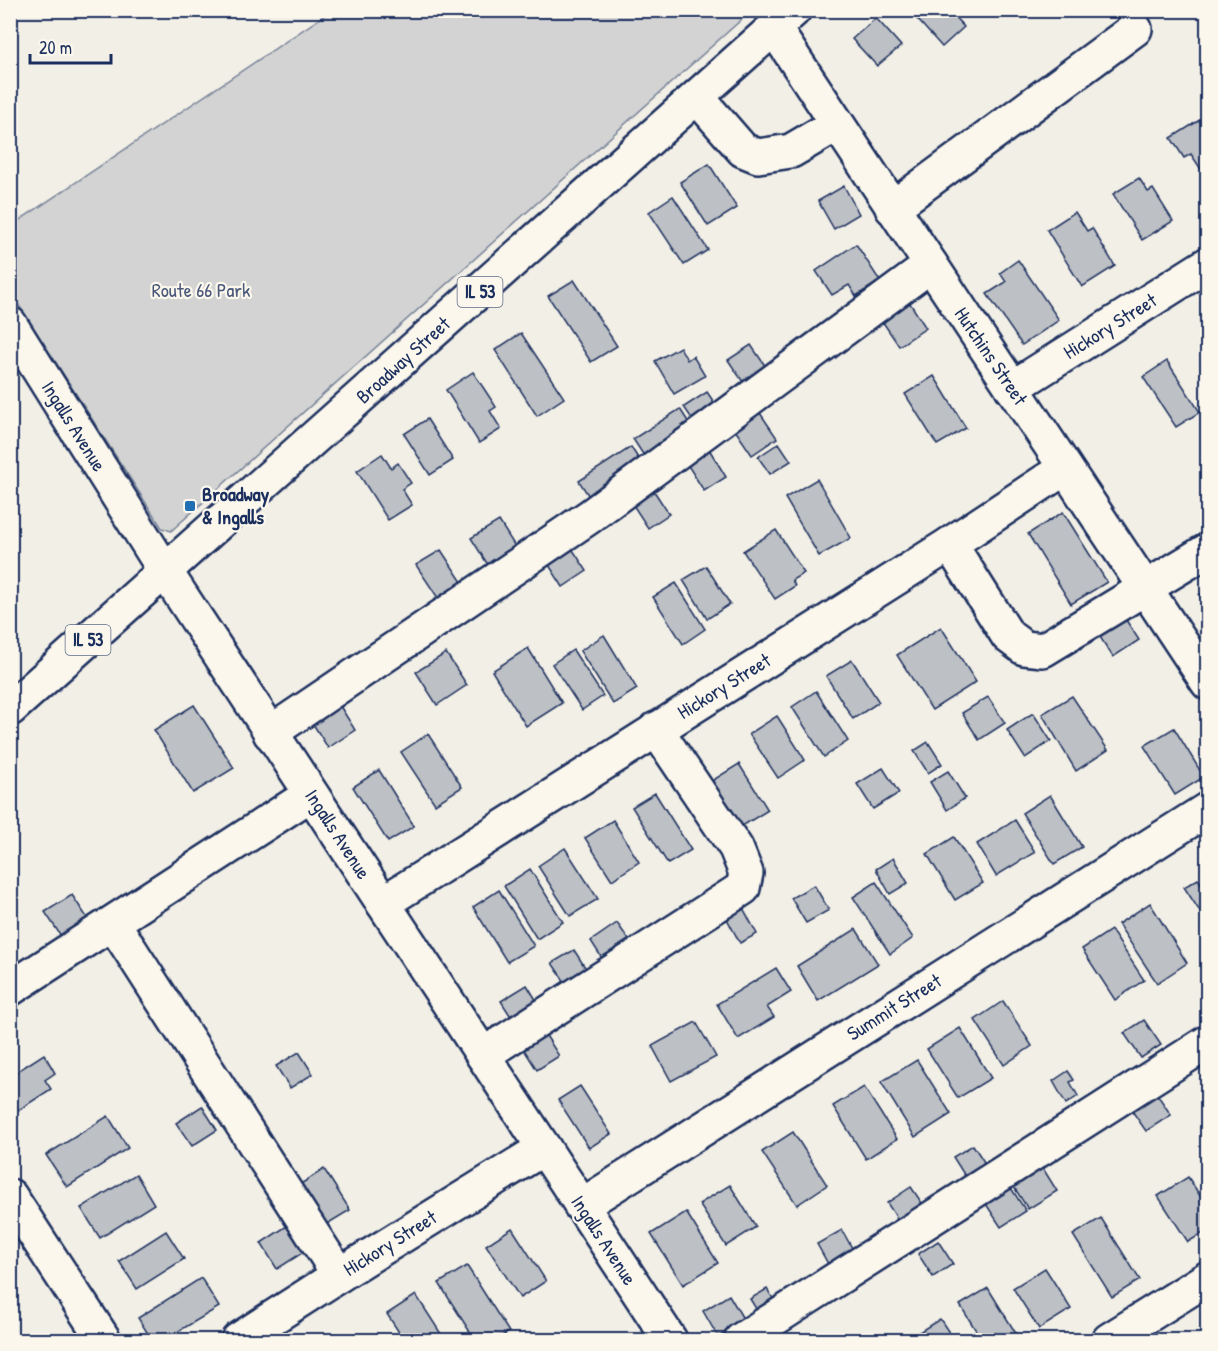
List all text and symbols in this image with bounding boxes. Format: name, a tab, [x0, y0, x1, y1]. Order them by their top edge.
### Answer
scale bar	[30, 27, 111, 65]
text: 20 m	[39, 35, 72, 60]
park label: Route 66 Park	[152, 276, 250, 303]
road number: IL 53	[458, 277, 502, 307]
street label: Hickory Street	[1058, 286, 1162, 365]
street label: Hutchins Street	[949, 301, 1035, 411]
street label: Broadway Street	[350, 309, 456, 409]
street label: Ingalls Avenue	[36, 375, 113, 476]
place label: Broadway & Ingalls	[202, 480, 270, 531]
marker: Broadway & Ingalls	[183, 499, 197, 513]
road number: IL 53	[66, 625, 110, 655]
street label: Hickory Street	[672, 646, 776, 725]
street label: Ingalls Avenue	[299, 784, 378, 884]
street label: Summit Street	[841, 966, 947, 1046]
street label: Ingalls Avenue	[565, 1190, 644, 1290]
street label: Hickory Street	[338, 1203, 442, 1282]

